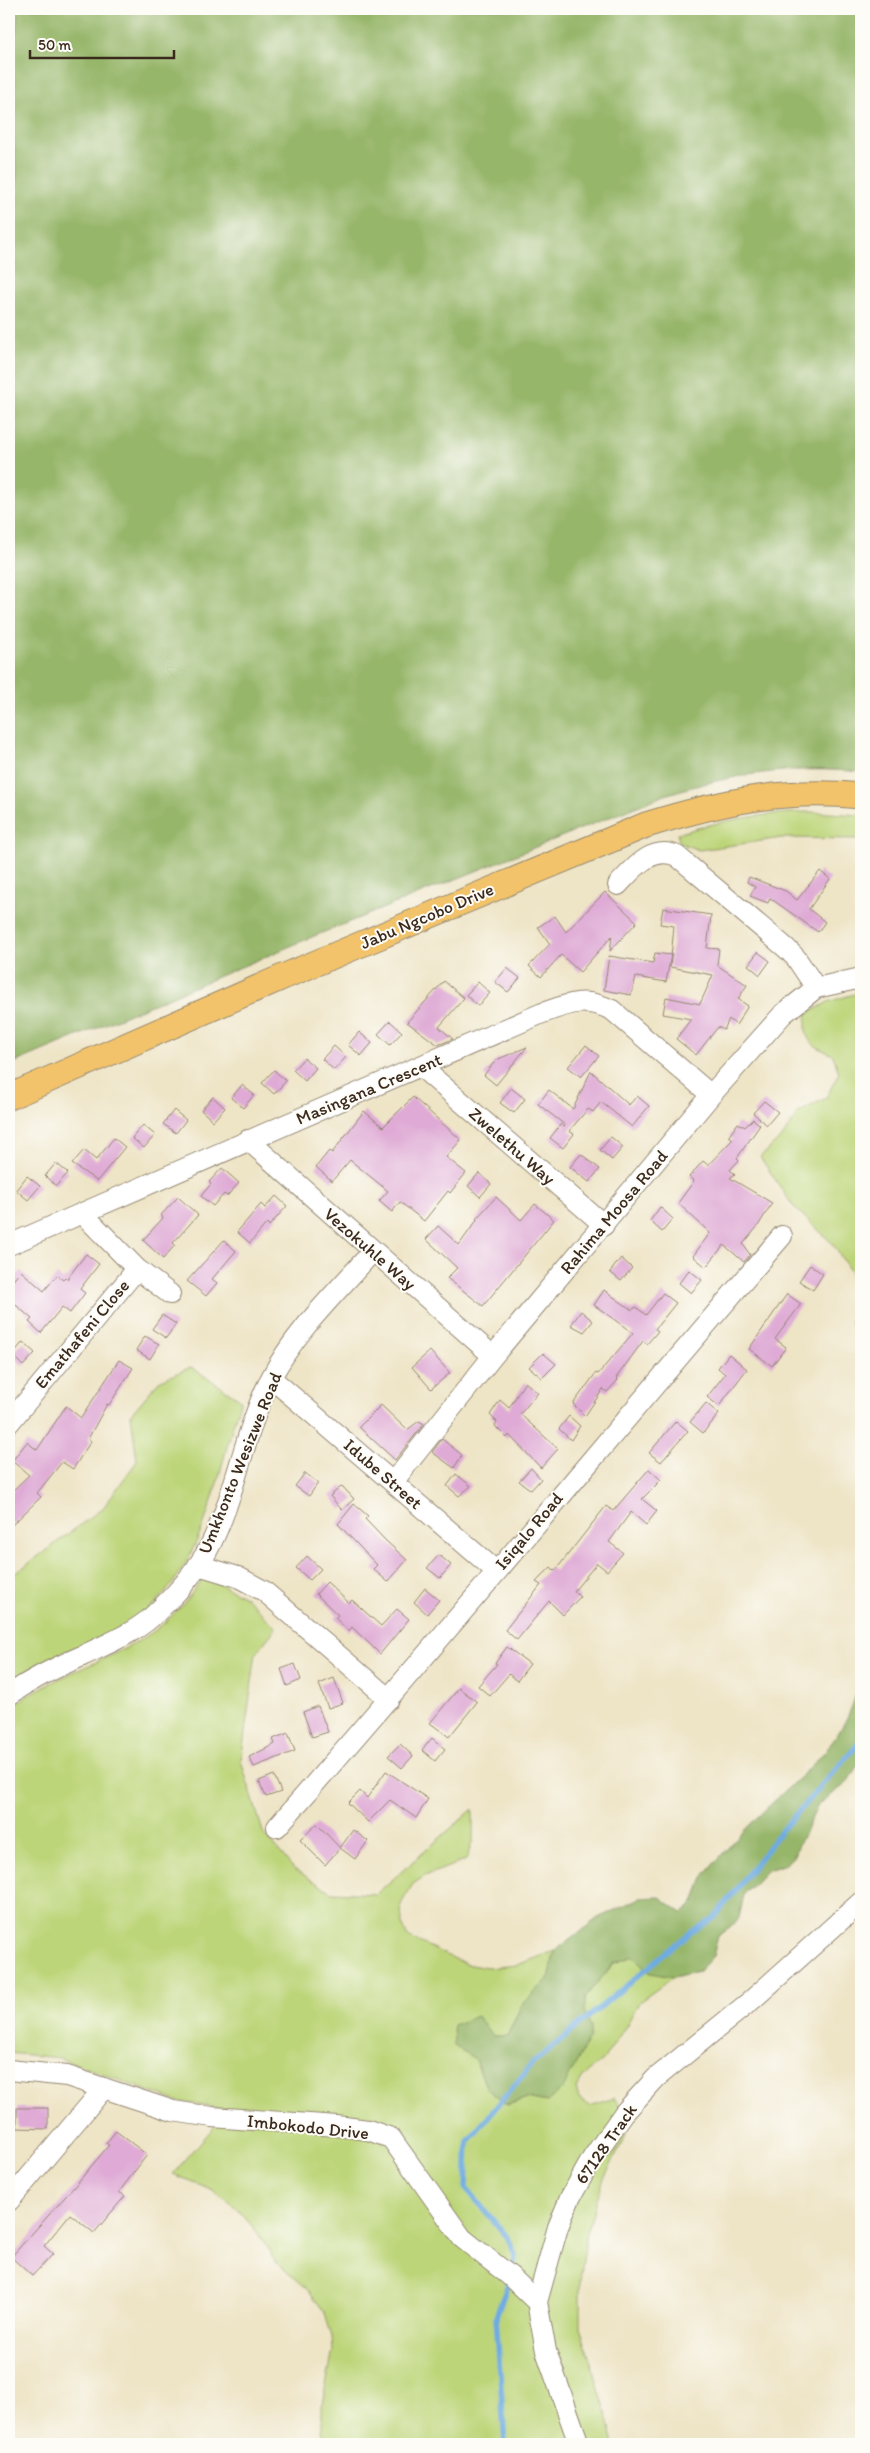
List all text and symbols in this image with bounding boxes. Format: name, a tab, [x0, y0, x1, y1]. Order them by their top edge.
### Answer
scale bar	[30, 28, 174, 60]
text: 50 m	[38, 36, 71, 54]
street label: Jabu Ngcobo Drive	[357, 878, 497, 954]
street label: Masingana Crescent	[293, 1048, 445, 1130]
street label: Zwelethu Way	[464, 1102, 560, 1190]
street label: Rahima Moosa Road	[556, 1145, 672, 1279]
street label: Vezokuhle Way	[319, 1203, 421, 1295]
street label: Emathafeni Close	[30, 1275, 134, 1393]
street label: Umkhonto Wesizwe Road	[193, 1369, 287, 1557]
street label: Idube Street	[339, 1434, 427, 1514]
street label: Isiqalo Road	[490, 1488, 568, 1574]
street label: 67128 Track	[570, 2099, 642, 2188]
street label: Imbokodo Drive	[246, 2110, 370, 2144]

